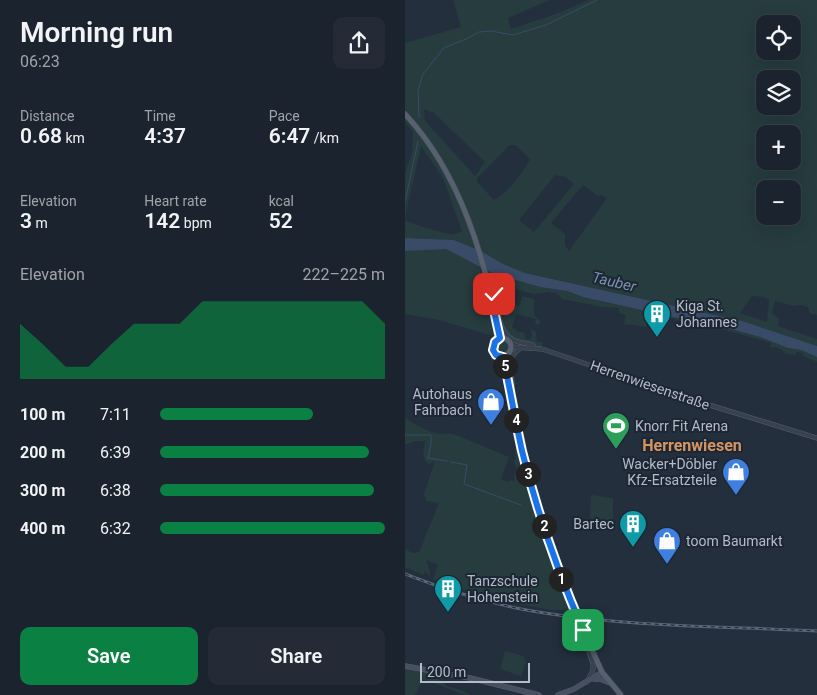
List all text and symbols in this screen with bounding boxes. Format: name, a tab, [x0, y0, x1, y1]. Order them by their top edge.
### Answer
map controls	[756, 15, 801, 225]
button: locate	[756, 15, 801, 60]
text: Morning run	[20, 16, 173, 49]
button: share	[333, 17, 385, 69]
text: 06:23	[20, 52, 60, 71]
button: layers	[756, 70, 801, 115]
text: Distance	[20, 108, 75, 124]
text: Time	[144, 108, 176, 124]
text: Pace	[269, 108, 300, 124]
text: 0.68	[20, 124, 62, 148]
text: 4:37	[144, 124, 186, 148]
text: 6:47	[269, 124, 310, 148]
button: +	[756, 125, 801, 170]
text: km	[62, 130, 85, 146]
text: /km	[310, 130, 339, 146]
button: −	[756, 180, 801, 225]
text: Elevation	[20, 193, 77, 209]
text: Heart rate	[144, 193, 207, 209]
text: kcal	[269, 193, 294, 209]
text: 3	[20, 209, 32, 233]
text: 142	[144, 209, 180, 233]
text: 52	[269, 209, 293, 233]
text: m	[32, 215, 48, 231]
text: bpm	[180, 215, 212, 231]
text: Elevation	[20, 265, 85, 284]
text: 222–225 m	[303, 265, 385, 284]
water label: Tauber	[590, 268, 639, 296]
pin	[473, 273, 515, 315]
icon: check	[480, 280, 508, 308]
place label: Kiga St. Johannes	[676, 298, 737, 330]
building icon: Kiga St. Johannes	[642, 299, 672, 338]
pin: 5	[493, 354, 517, 378]
street label: Herrenwiesenstraße	[588, 357, 712, 413]
text: 5	[501, 358, 510, 374]
place label: Autohaus Fahrbach	[413, 386, 472, 418]
shop icon: Autohaus Fahrbach	[476, 387, 506, 426]
text: 100 m	[20, 405, 65, 424]
text: 7:11	[100, 405, 131, 424]
pin: 4	[503, 408, 529, 432]
sports icon: Knorr Fit Arena	[601, 411, 631, 450]
text: 4	[512, 412, 521, 428]
place label: Knorr Fit Arena	[635, 418, 728, 434]
district label: Herrenwiesen	[642, 436, 742, 455]
text: 200 m	[20, 443, 65, 462]
text: 6:39	[100, 443, 131, 462]
place label: Wacker+Döbler Kfz-Ersatzteile	[622, 456, 717, 488]
shop icon: Wacker+Döbler Kfz-Ersatzteile	[721, 457, 751, 496]
pin: 3	[515, 462, 541, 486]
text: 3	[524, 466, 533, 482]
text: 300 m	[20, 481, 65, 500]
text: 6:38	[100, 481, 131, 500]
building icon: Bartec	[618, 509, 648, 548]
pin: 2	[531, 514, 557, 538]
place label: Bartec	[573, 516, 614, 532]
text: 2	[540, 518, 549, 534]
text: 400 m	[20, 519, 65, 538]
text: 6:32	[100, 519, 131, 538]
shop icon: toom Baumarkt	[652, 526, 682, 565]
place label: toom Baumarkt	[686, 533, 783, 549]
pin: 1	[549, 566, 573, 592]
text: 1	[557, 571, 566, 587]
place label: Tanzschule Hohenstein	[467, 573, 538, 605]
building icon: Tanzschule Hohenstein	[433, 574, 463, 613]
pin	[562, 609, 604, 651]
icon: arrive	[569, 616, 597, 644]
button: Save	[20, 627, 198, 685]
button: Share	[208, 627, 385, 685]
scale bar	[420, 660, 530, 683]
text: 200 m	[427, 664, 466, 680]

